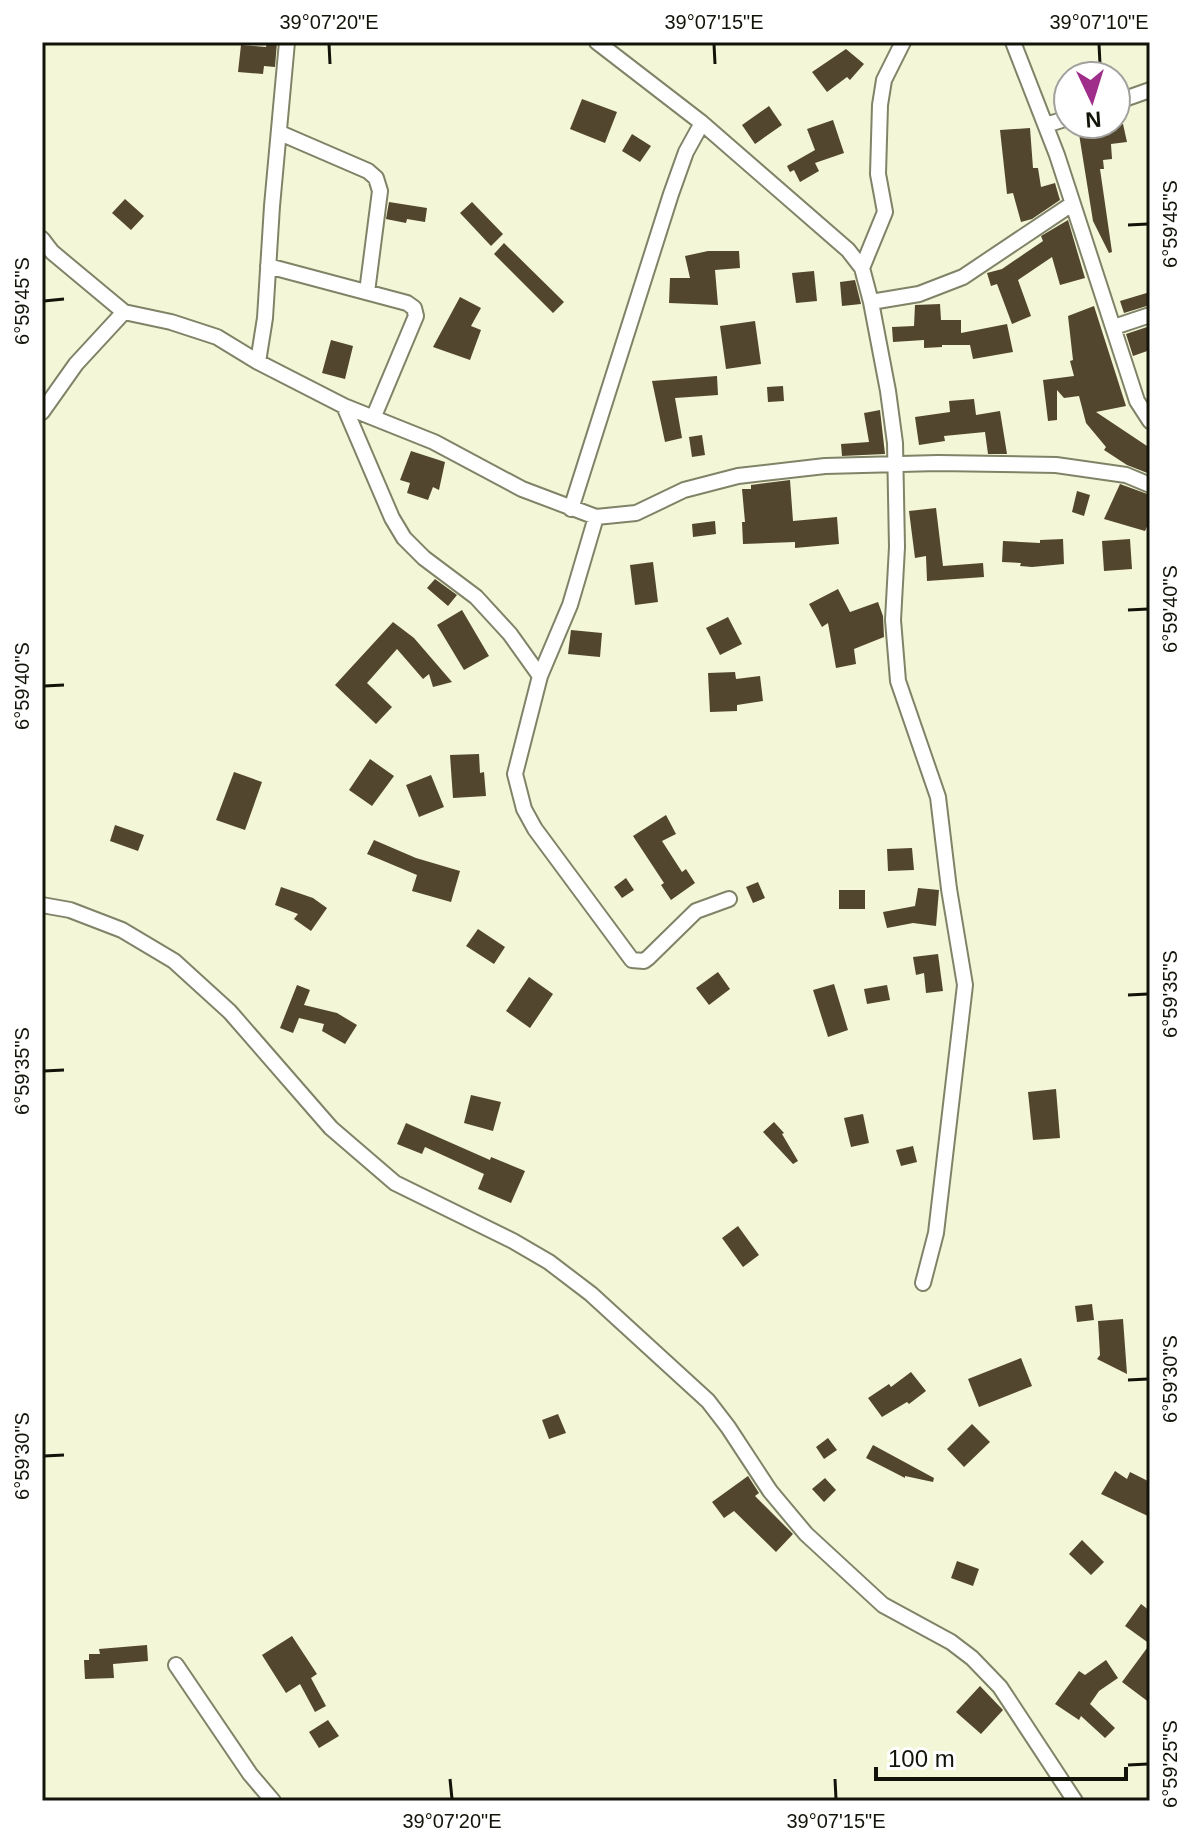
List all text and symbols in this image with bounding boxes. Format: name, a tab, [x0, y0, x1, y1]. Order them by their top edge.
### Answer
text: 39°07'20"E	[280, 11, 379, 33]
text: 39°07'15"E	[665, 11, 764, 33]
text: 39°07'10"E	[1050, 11, 1149, 33]
north arrow	[1052, 60, 1132, 140]
text: N	[1085, 106, 1102, 132]
text: 6°59'45"S	[1159, 180, 1181, 268]
text: 6°59'45"S	[11, 257, 33, 345]
text: 6°59'40"S	[1159, 565, 1181, 653]
text: 6°59'40"S	[11, 642, 33, 730]
text: 6°59'35"S	[1159, 950, 1181, 1038]
text: 6°59'35"S	[11, 1027, 33, 1115]
text: 6°59'30"S	[1159, 1335, 1181, 1423]
text: 6°59'30"S	[11, 1412, 33, 1500]
text: 6°59'25"S	[1159, 1720, 1181, 1808]
scale bar	[876, 1731, 1126, 1781]
text: 100 m	[888, 1745, 955, 1772]
text: 39°07'20"E	[403, 1810, 502, 1832]
text: 39°07'15"E	[787, 1810, 886, 1832]

